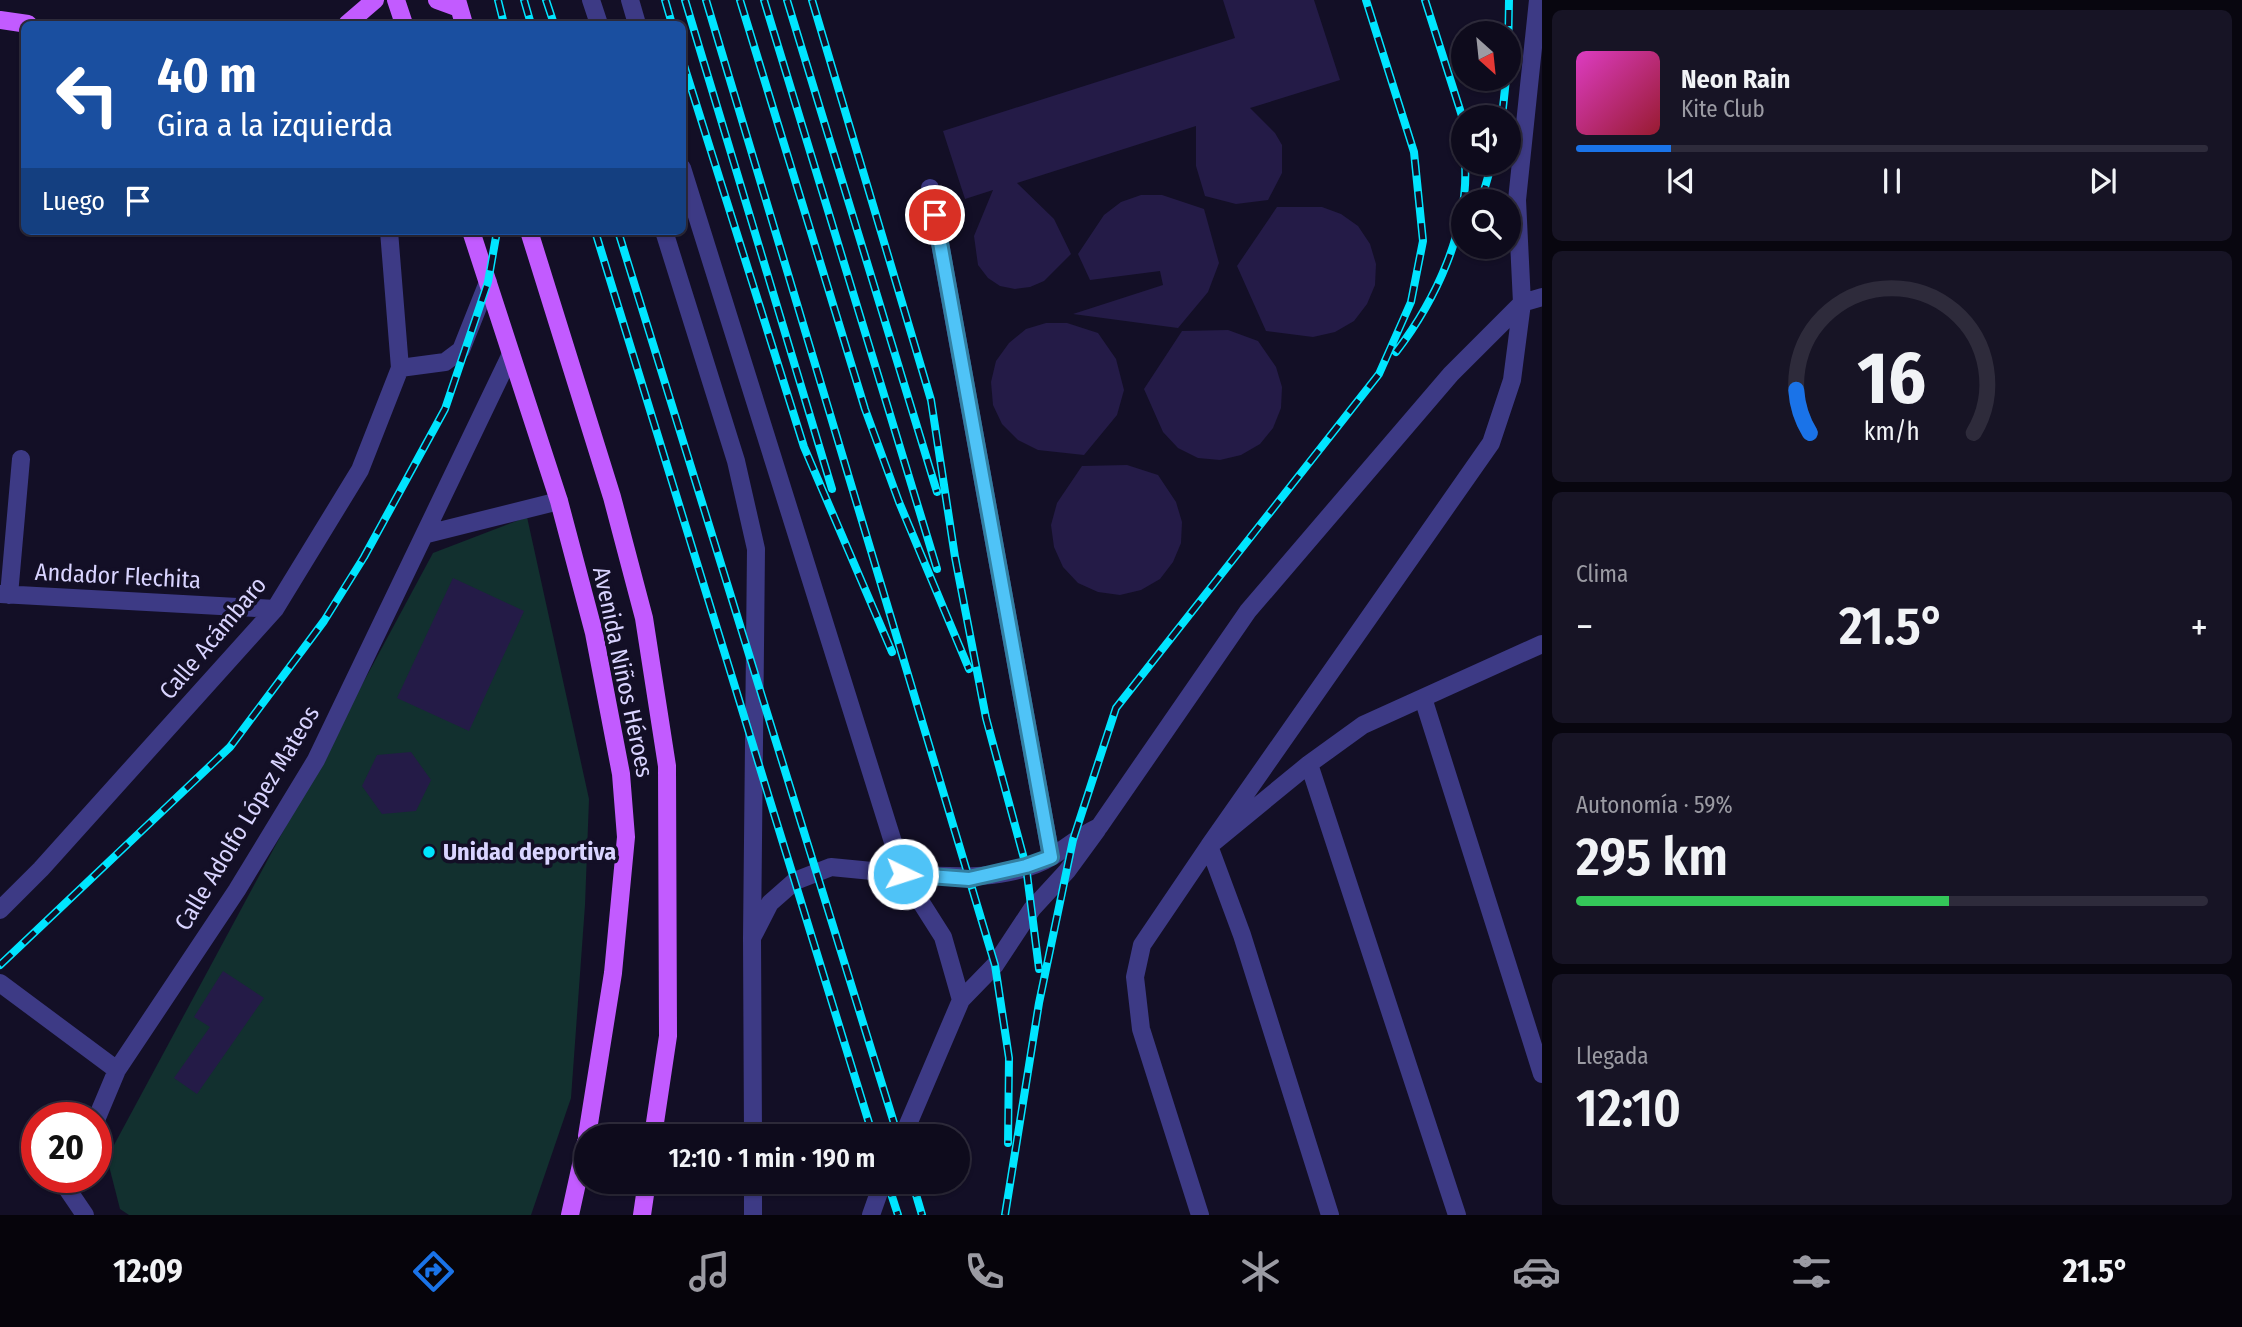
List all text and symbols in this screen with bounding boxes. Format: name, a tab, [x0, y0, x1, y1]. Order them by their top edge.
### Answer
north arrow	[1451, 21, 1521, 91]
map controls	[1451, 21, 1521, 259]
text: 40 m	[157, 46, 257, 105]
icon: left	[42, 49, 133, 140]
text: Neon Rain	[1681, 64, 1790, 95]
text: Kite Club	[1681, 95, 1765, 123]
button: sound	[1451, 105, 1521, 175]
text: Gira a la izquierda	[157, 106, 393, 144]
icon: previous	[1662, 162, 1700, 200]
icon: pause	[1873, 162, 1911, 200]
icon: next	[2084, 162, 2122, 200]
icon: arrive	[119, 182, 157, 220]
pin	[905, 185, 965, 245]
text: Luego	[42, 186, 105, 217]
button: search	[1451, 189, 1521, 259]
icon: arrive	[916, 196, 954, 234]
text: 16	[1858, 335, 1926, 422]
text: km/h	[1864, 416, 1920, 446]
street label: Andador Flechita	[34, 558, 202, 594]
text: Clima	[1576, 560, 1628, 588]
street label: Avenida Niños Héroes	[587, 564, 659, 780]
street label: Calle Acámbaro	[154, 571, 272, 705]
text: 21.5°	[1839, 595, 1945, 658]
text: −	[1576, 604, 1593, 650]
text: +	[2191, 604, 2208, 650]
street label: Calle Adolfo López Mateos	[169, 701, 325, 935]
text: Autonomía · 59%	[1576, 791, 1733, 819]
text: 295 km	[1576, 826, 1728, 889]
position arrow	[866, 837, 940, 911]
place label: Unidad deportiva	[443, 838, 616, 866]
marker: Unidad deportiva	[421, 844, 437, 860]
text: Llegada	[1576, 1042, 1648, 1070]
text: 12:10	[1576, 1077, 1681, 1140]
speed limit sign: 20	[21, 1102, 112, 1193]
text: 12:10 · 1 min · 190 m	[669, 1143, 875, 1174]
icon: directions	[409, 1247, 458, 1296]
icon: music	[685, 1247, 734, 1296]
icon: phone	[960, 1247, 1009, 1296]
icon: climate	[1236, 1247, 1285, 1296]
icon: car	[1512, 1247, 1561, 1296]
icon: filters	[1787, 1247, 1836, 1296]
text: 12:09	[113, 1252, 183, 1290]
text: 21.5°	[2063, 1252, 2129, 1290]

